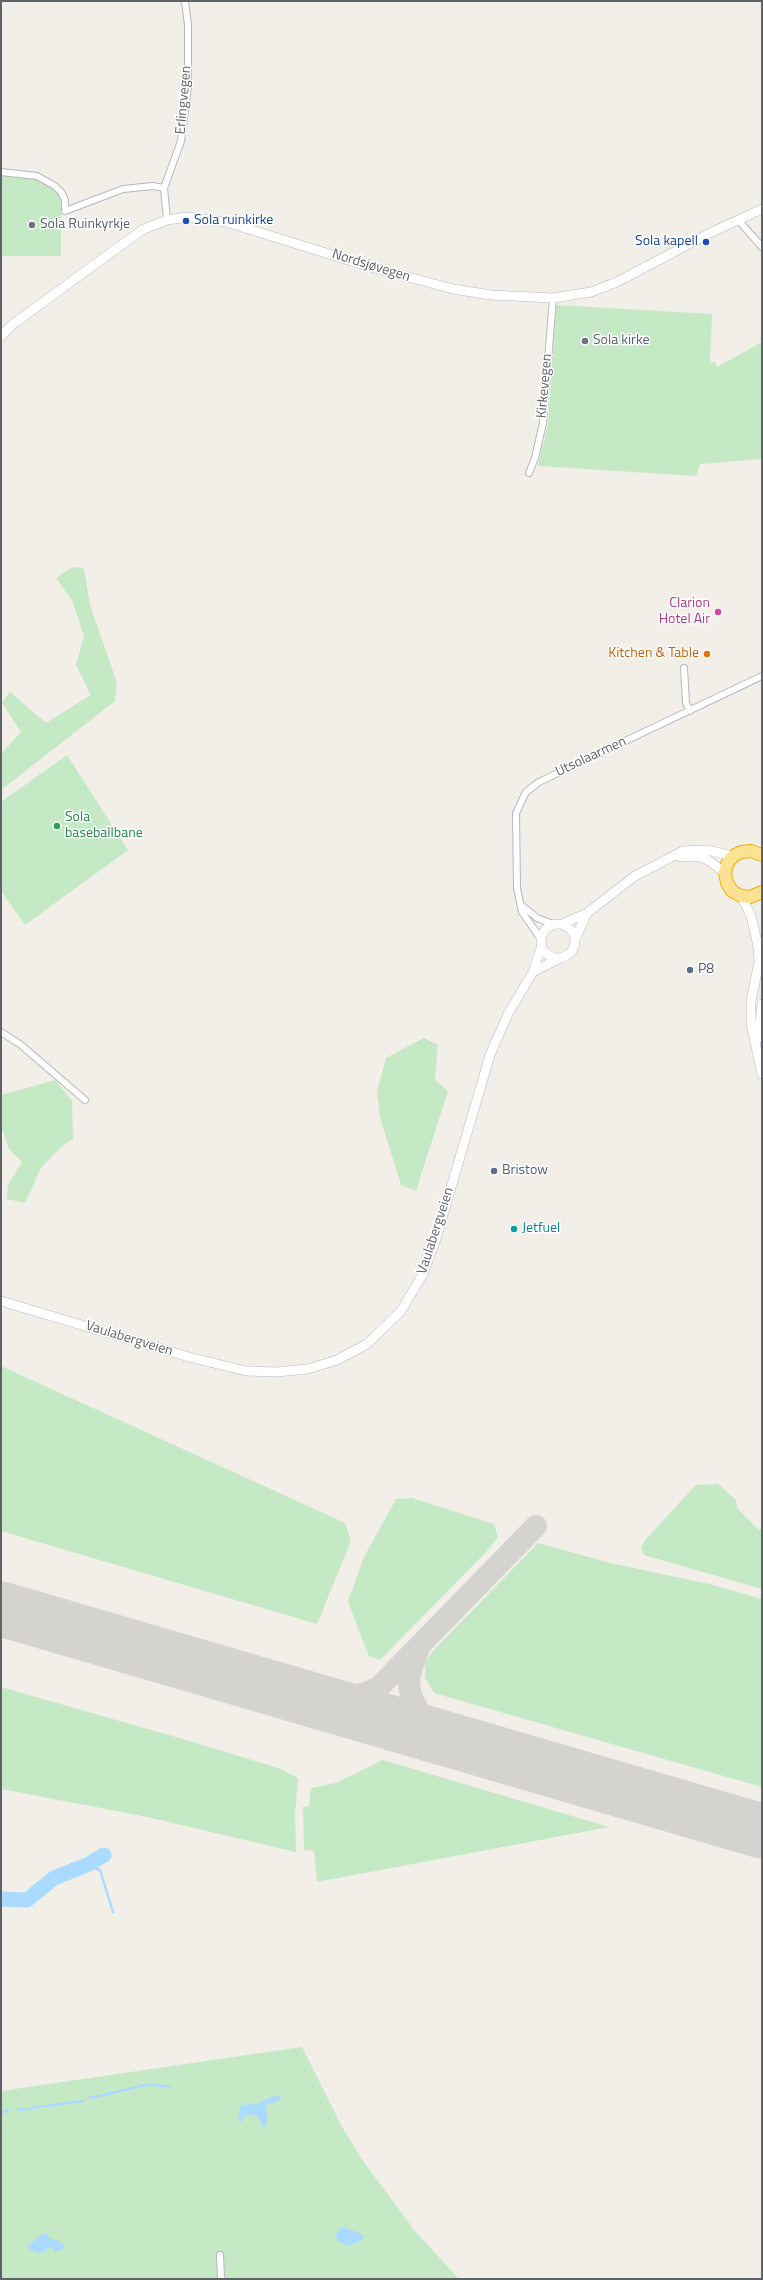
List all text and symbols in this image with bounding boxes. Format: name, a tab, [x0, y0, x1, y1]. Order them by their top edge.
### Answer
street label: Erlingvegen	[173, 65, 195, 135]
place label: Sola ruinkirke	[194, 213, 273, 229]
marker: Sola ruinkirke	[181, 216, 191, 226]
place label: Sola Ruinkyrkje	[40, 217, 130, 233]
marker: Sola Ruinkyrkje	[27, 220, 37, 230]
place label: Sola kapell	[635, 234, 698, 250]
marker: Sola kapell	[701, 237, 711, 247]
street label: Nordsjøvegen	[330, 246, 412, 286]
place label: Sola kirke	[593, 333, 650, 349]
marker: Sola kirke	[580, 336, 590, 346]
street label: Kirkevegen	[534, 353, 556, 419]
place label: Clarion Hotel Air	[659, 596, 710, 628]
marker: Clarion Hotel Air	[713, 607, 723, 617]
place label: Kitchen & Table	[608, 646, 699, 662]
marker: Kitchen & Table	[702, 649, 712, 659]
street label: Utsolaarmen	[553, 733, 629, 781]
place label: Sola baseballbane	[65, 810, 143, 842]
marker: Sola baseballbane	[52, 821, 62, 831]
place label: P8	[698, 962, 714, 978]
marker: P8	[685, 965, 695, 975]
place label: Bristow	[502, 1163, 548, 1179]
marker: Bristow	[489, 1166, 499, 1176]
street label: Vaulabergveien	[414, 1186, 458, 1276]
place label: Jetfuel	[522, 1221, 560, 1237]
marker: Jetfuel	[509, 1224, 519, 1234]
street label: Vaulabergveien	[83, 1318, 175, 1360]

